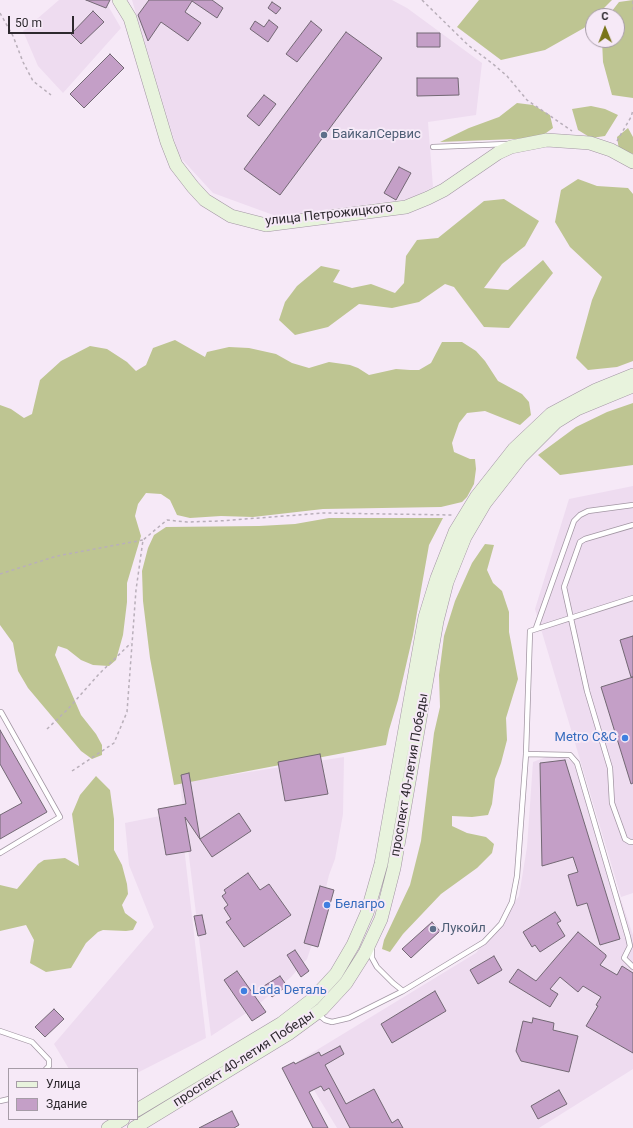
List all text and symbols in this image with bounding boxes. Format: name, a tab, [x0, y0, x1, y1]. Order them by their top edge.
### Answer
scale bar	[10, 8, 76, 34]
north arrow	[585, 8, 625, 48]
text: С	[601, 10, 609, 23]
text: 50 m	[15, 16, 42, 30]
place label: БайкалСервис	[332, 127, 421, 143]
marker: БайкалСервис	[319, 130, 329, 140]
street label: улица Петрожицкого	[265, 201, 393, 229]
street label: проспект 40-летия Победы	[388, 692, 432, 858]
place label: Metro C&C	[555, 730, 617, 746]
marker: Metro C&C	[620, 733, 630, 743]
place label: Белагро	[335, 897, 385, 913]
marker: Белагро	[322, 900, 332, 910]
place label: Лукойл	[441, 921, 486, 937]
marker: Лукойл	[428, 924, 438, 934]
place label: Lada Dеталь	[252, 983, 327, 999]
marker: Lada Dеталь	[239, 986, 249, 996]
street label: проспект 40-летия Победы	[170, 1007, 318, 1111]
legend	[8, 1068, 138, 1120]
text: Улица	[46, 1077, 81, 1091]
text: Здание	[46, 1097, 87, 1111]

